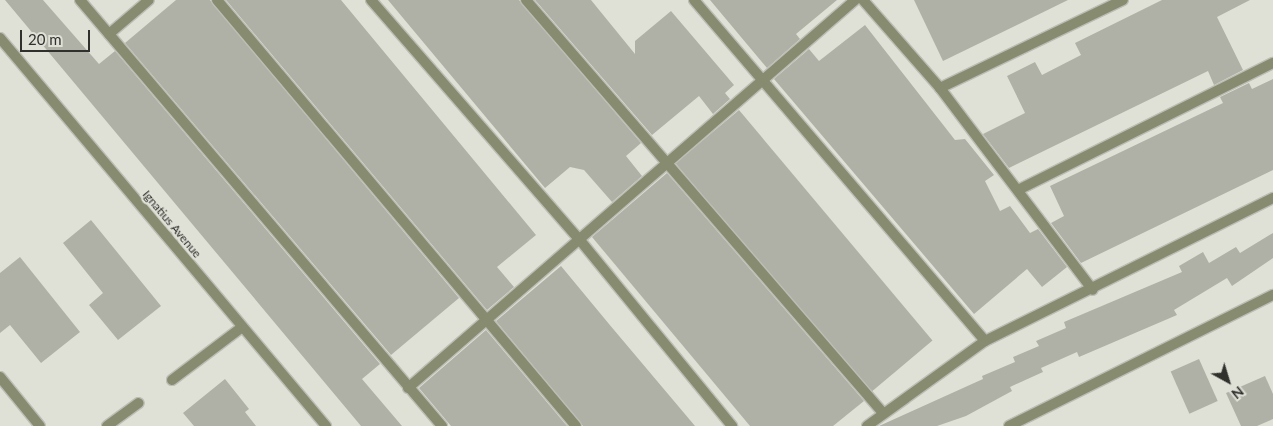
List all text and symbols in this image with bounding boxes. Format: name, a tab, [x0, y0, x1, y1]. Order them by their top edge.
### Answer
scale bar	[22, 20, 92, 52]
text: 20 m	[28, 30, 62, 48]
street label: Ignatius Avenue	[139, 187, 205, 261]
north arrow	[1203, 356, 1253, 406]
text: N	[1228, 383, 1247, 403]

